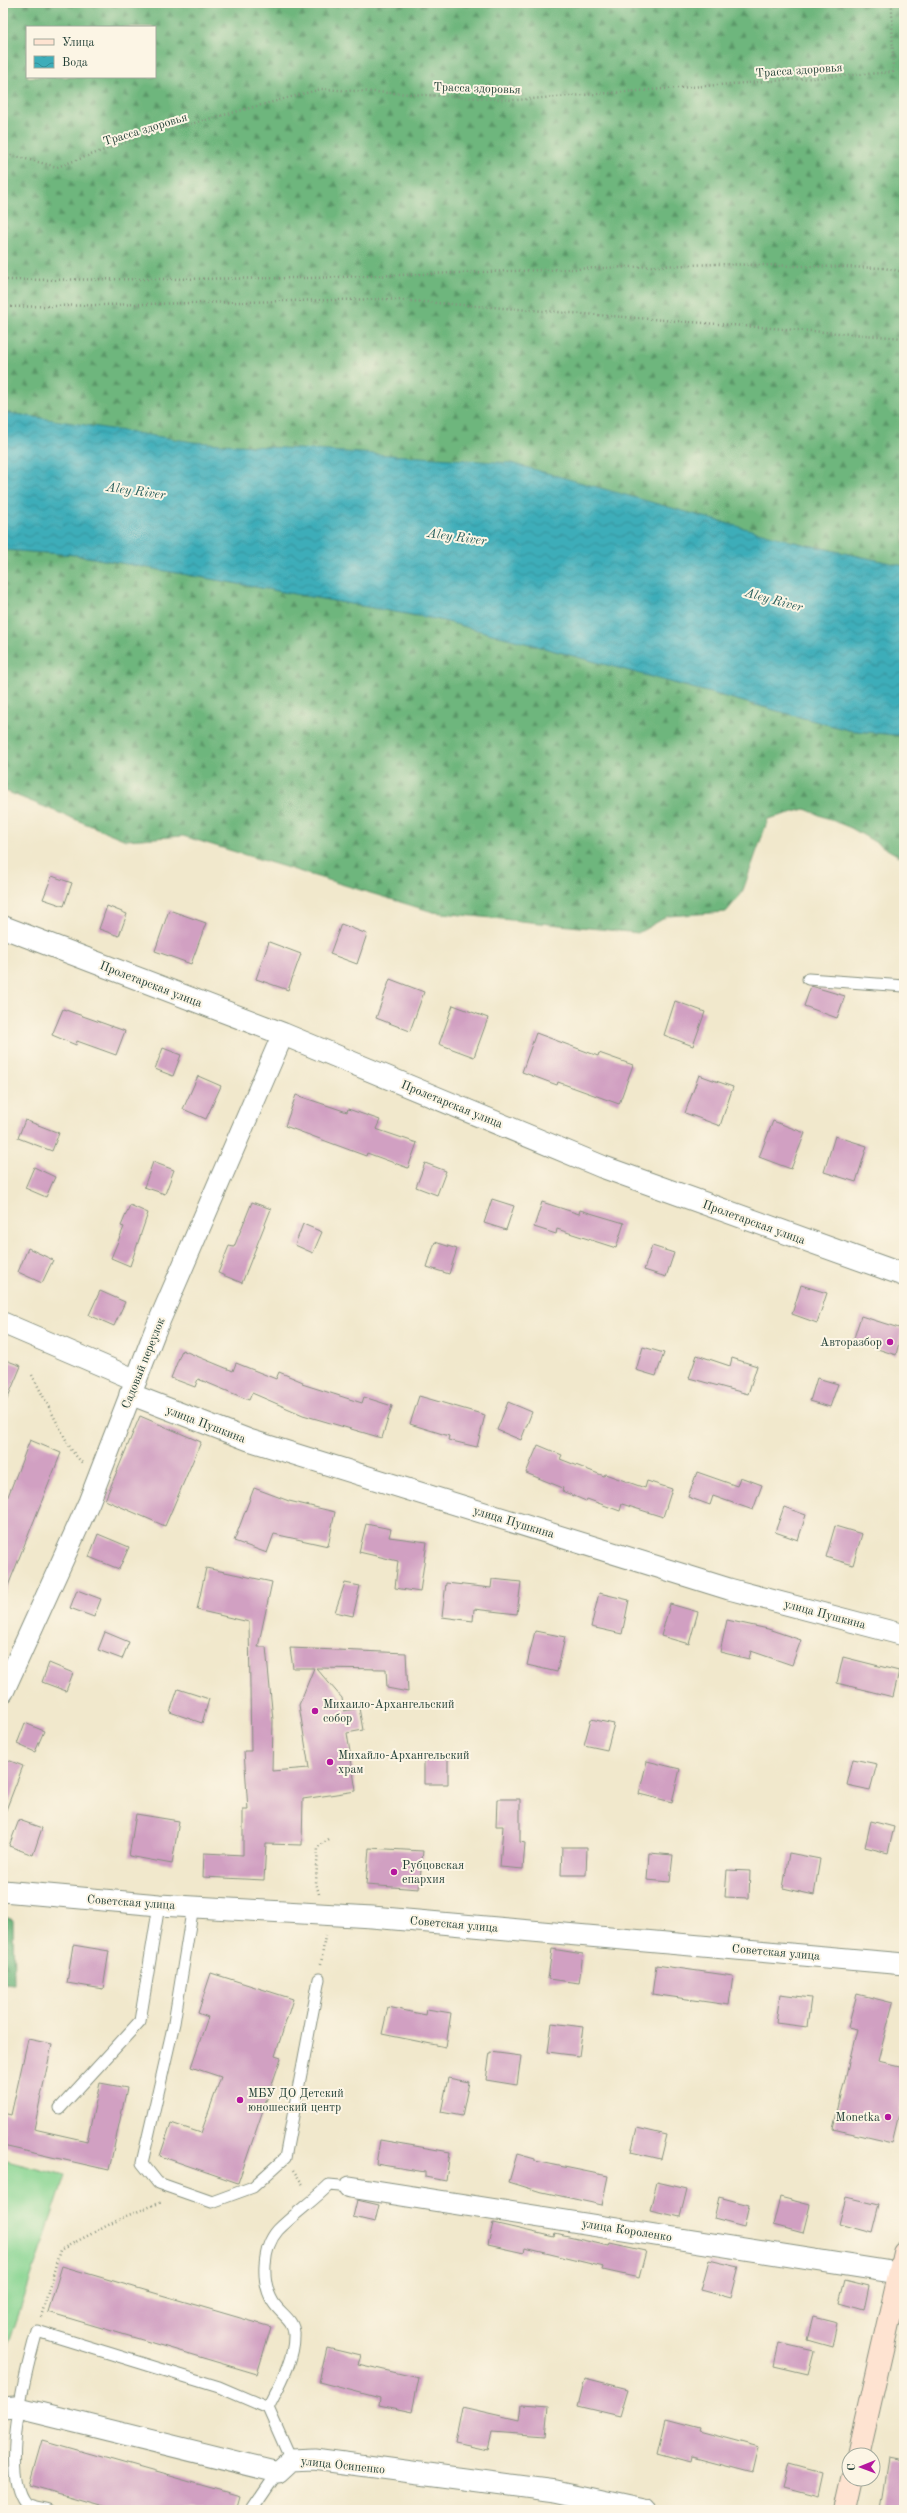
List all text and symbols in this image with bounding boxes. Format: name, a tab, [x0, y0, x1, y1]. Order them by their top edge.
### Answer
legend	[26, 26, 156, 78]
text: Улица	[62, 37, 95, 49]
text: Вода	[62, 57, 88, 69]
street label: Трасса здоровья	[755, 62, 843, 80]
street label: Трасса здоровья	[433, 81, 521, 97]
street label: Трасса здоровья	[102, 111, 189, 148]
water label: Aley River	[104, 481, 167, 502]
water label: Aley River	[425, 527, 488, 548]
water label: Aley River	[742, 586, 804, 615]
street label: Пролетарская улица	[98, 960, 203, 1010]
street label: Пролетарская улица	[399, 1079, 504, 1131]
street label: Пролетарская улица	[701, 1199, 807, 1247]
street label: Садовый переулок	[120, 1316, 168, 1411]
place label: Авторазбор	[820, 1337, 882, 1349]
marker: Авторазбор	[885, 1337, 895, 1347]
street label: улица Пушкина	[164, 1404, 247, 1446]
street label: улица Пушкина	[472, 1505, 556, 1541]
street label: улица Пушкина	[783, 1598, 867, 1632]
place label: Михаило-Архангельский собор	[323, 1699, 454, 1725]
marker: Михаило-Архангельский собор	[310, 1706, 320, 1716]
place label: Михайло-Архангельский храм	[338, 1750, 469, 1776]
marker: Михайло-Архангельский храм	[325, 1757, 335, 1767]
place label: Рубцовская епархия	[402, 1860, 464, 1886]
marker: Рубцовская епархия	[389, 1867, 399, 1877]
street label: Советская улица	[86, 1894, 176, 1912]
street label: Советская улица	[409, 1915, 499, 1935]
street label: Советская улица	[731, 1943, 821, 1963]
place label: МБУ ДО Детский юношеский центр	[248, 2088, 344, 2114]
marker: МБУ ДО Детский юношеский центр	[235, 2095, 245, 2105]
place label: Monetka	[836, 2112, 880, 2124]
marker: Monetka	[883, 2112, 893, 2122]
street label: улица Короленко	[581, 2218, 673, 2244]
north arrow	[841, 2447, 881, 2487]
street label: улица Осипенко	[300, 2456, 386, 2476]
text: С	[847, 2463, 858, 2471]

